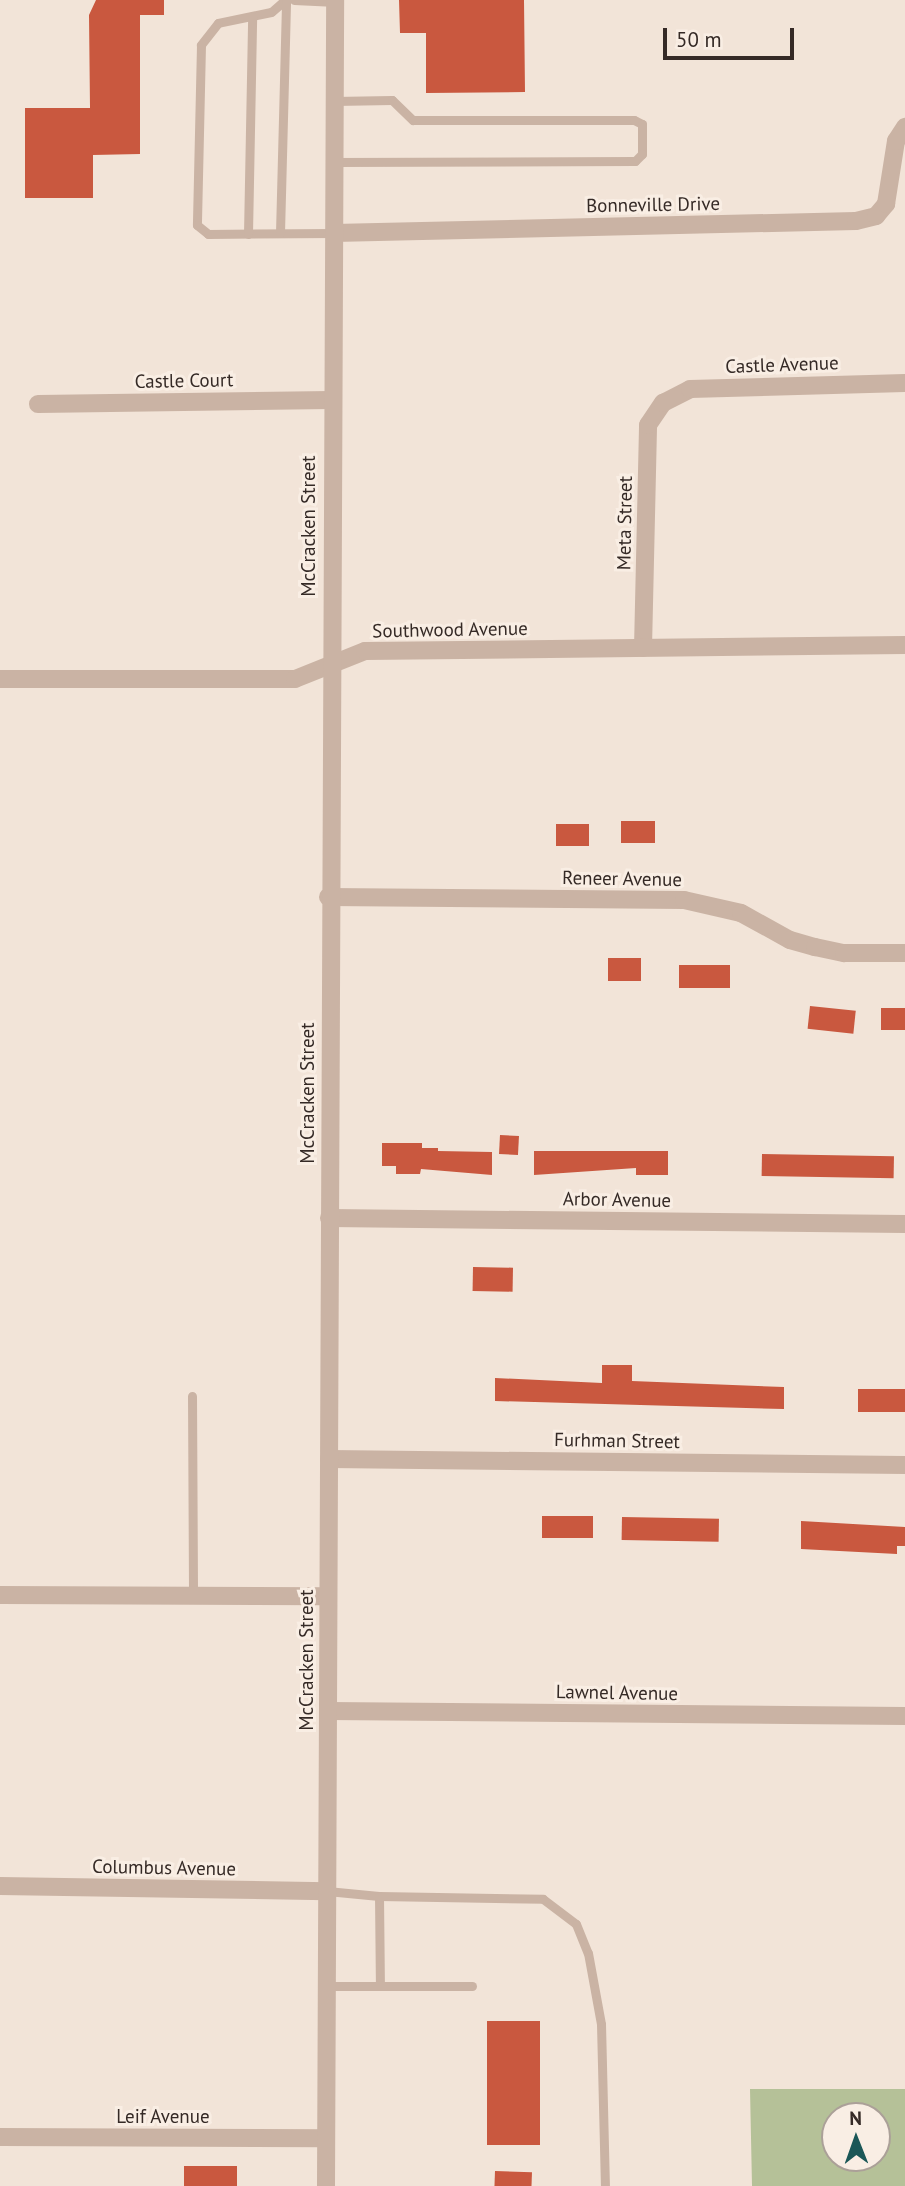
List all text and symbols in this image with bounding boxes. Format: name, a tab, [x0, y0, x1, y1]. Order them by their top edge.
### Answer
scale bar	[667, 14, 798, 58]
text: 50 m	[676, 26, 722, 53]
street label: Bonneville Drive	[586, 192, 720, 218]
street label: Castle Avenue	[725, 352, 839, 378]
street label: Castle Court	[134, 369, 234, 393]
street label: McCracken Street	[298, 455, 320, 597]
street label: Meta Street	[613, 476, 637, 570]
street label: Southwood Avenue	[372, 617, 528, 643]
street label: Reneer Avenue	[562, 867, 682, 891]
street label: McCracken Street	[297, 1022, 319, 1164]
street label: Arbor Avenue	[562, 1188, 672, 1212]
street label: Furhman Street	[554, 1429, 680, 1453]
street label: McCracken Street	[296, 1589, 318, 1731]
street label: Lawnel Avenue	[555, 1681, 679, 1705]
street label: Columbus Avenue	[92, 1855, 236, 1881]
north arrow	[821, 2102, 891, 2172]
street label: Leif Avenue	[116, 2106, 210, 2128]
text: N	[849, 2106, 862, 2130]

